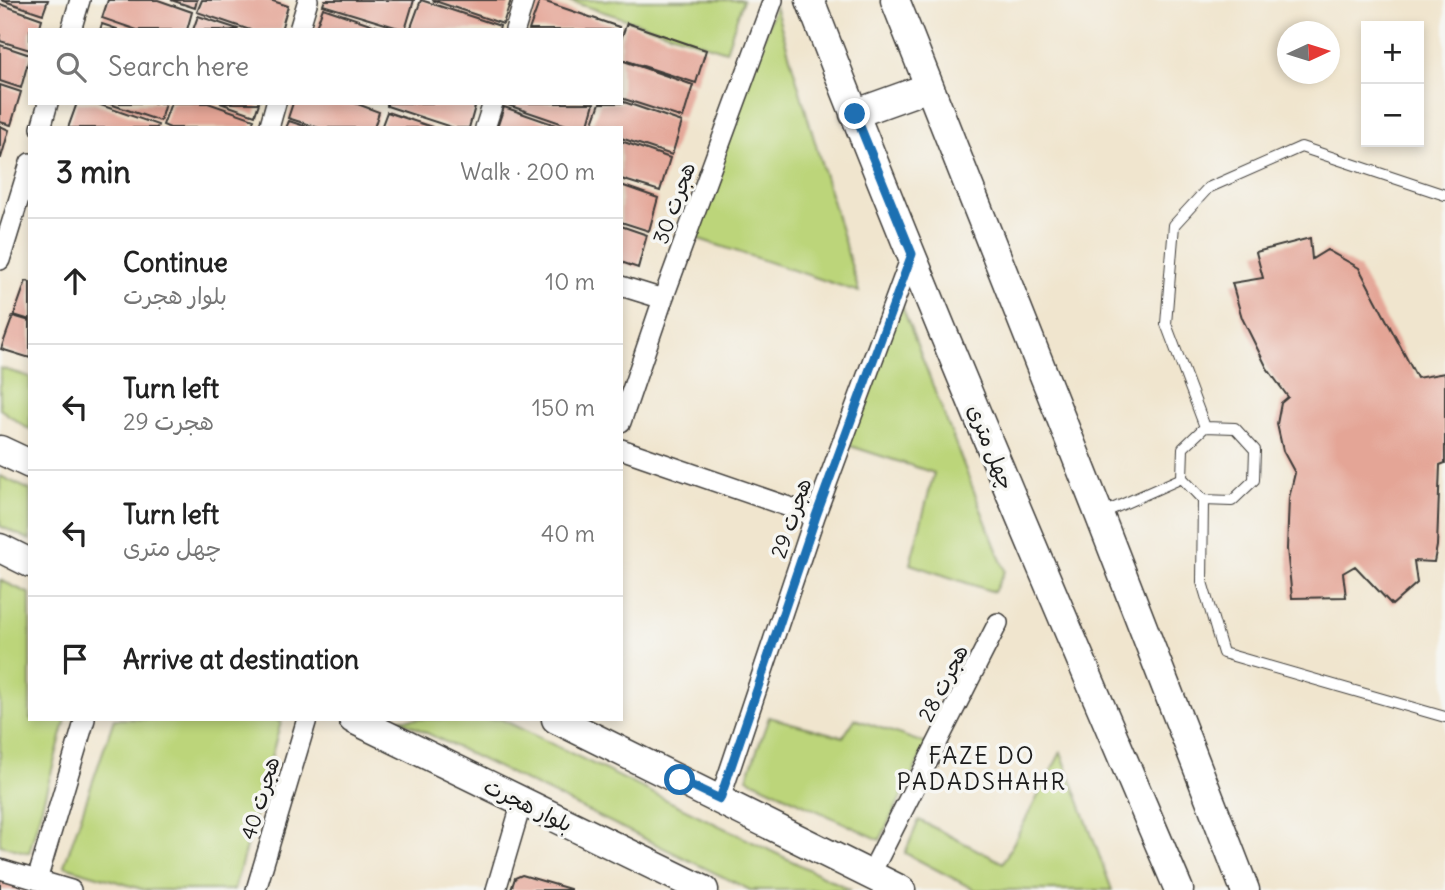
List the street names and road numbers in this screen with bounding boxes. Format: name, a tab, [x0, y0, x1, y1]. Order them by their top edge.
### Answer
street label: هجرت 30	[647, 158, 701, 248]
street label: چهل متری	[962, 400, 1020, 494]
street label: هجرت 29	[765, 474, 817, 562]
street label: هجرت 28	[912, 640, 974, 726]
street label: هجرت 40	[235, 753, 285, 843]
street label: بلوار هجرت	[479, 772, 577, 838]

